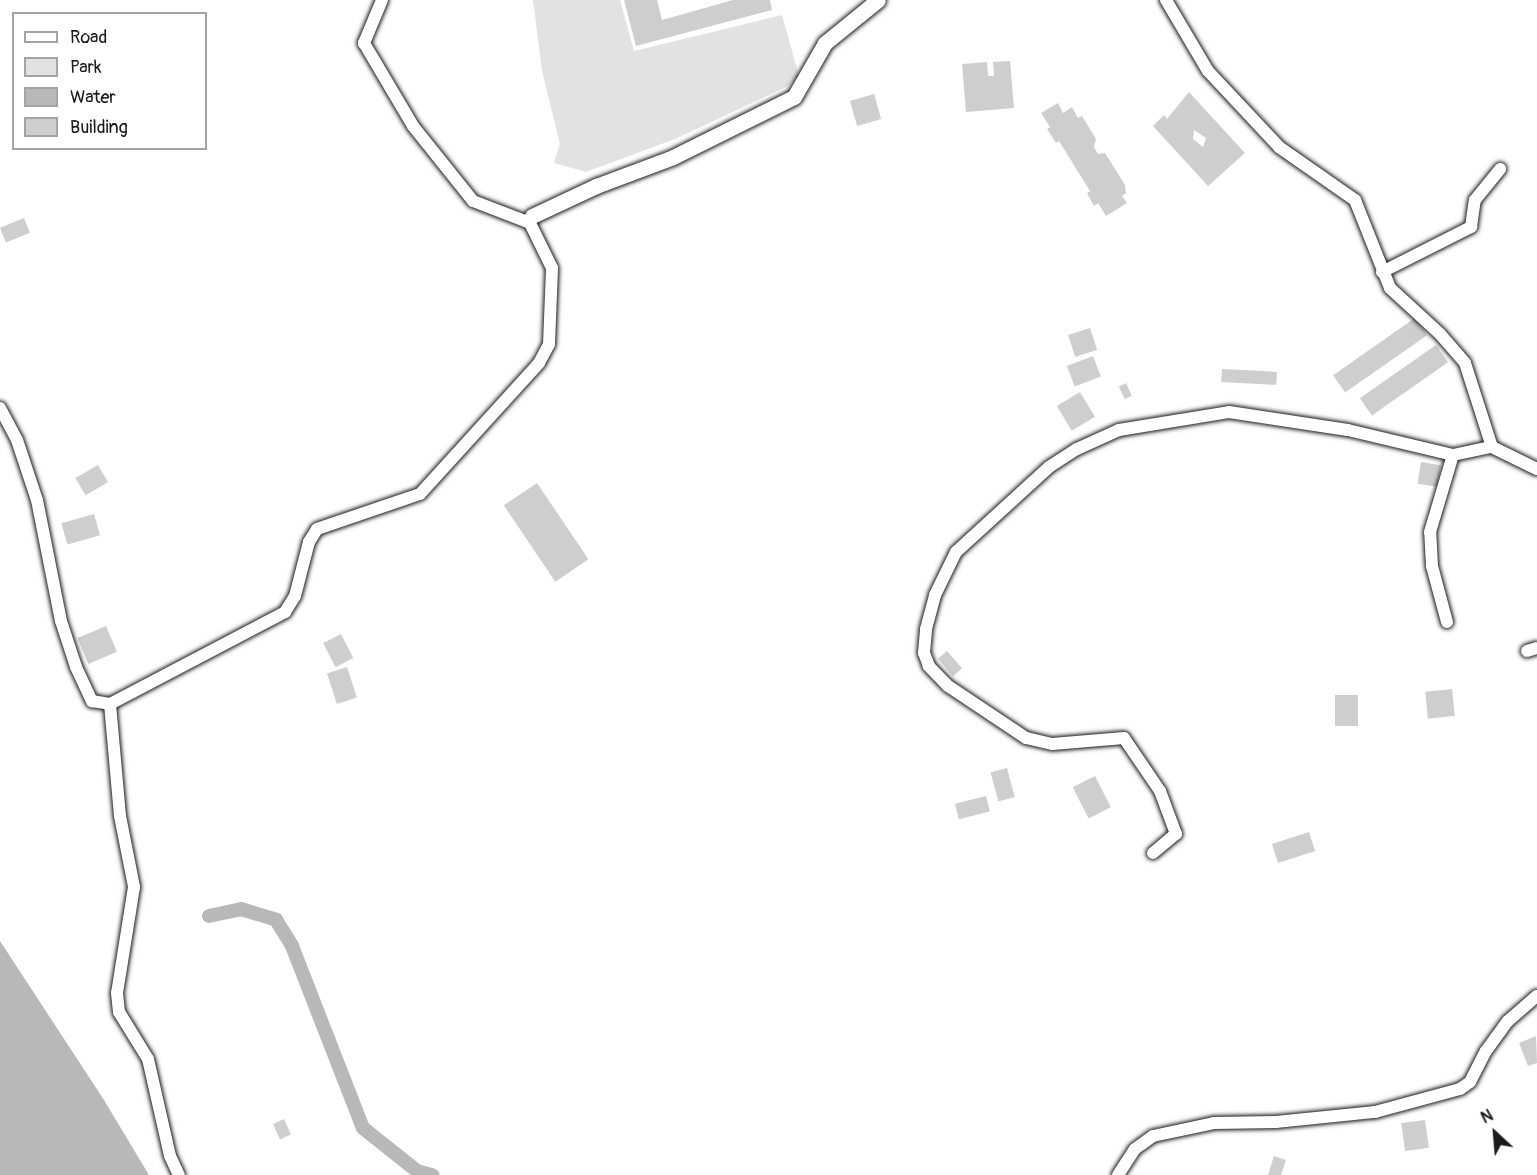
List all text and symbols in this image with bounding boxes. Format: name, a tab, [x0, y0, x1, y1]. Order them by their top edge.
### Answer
legend	[12, 12, 207, 150]
text: Road	[70, 26, 107, 49]
text: Park	[70, 56, 102, 79]
text: Water	[70, 86, 116, 109]
text: Building	[70, 116, 128, 139]
north arrow	[1465, 1103, 1525, 1163]
text: N	[1478, 1105, 1496, 1128]

